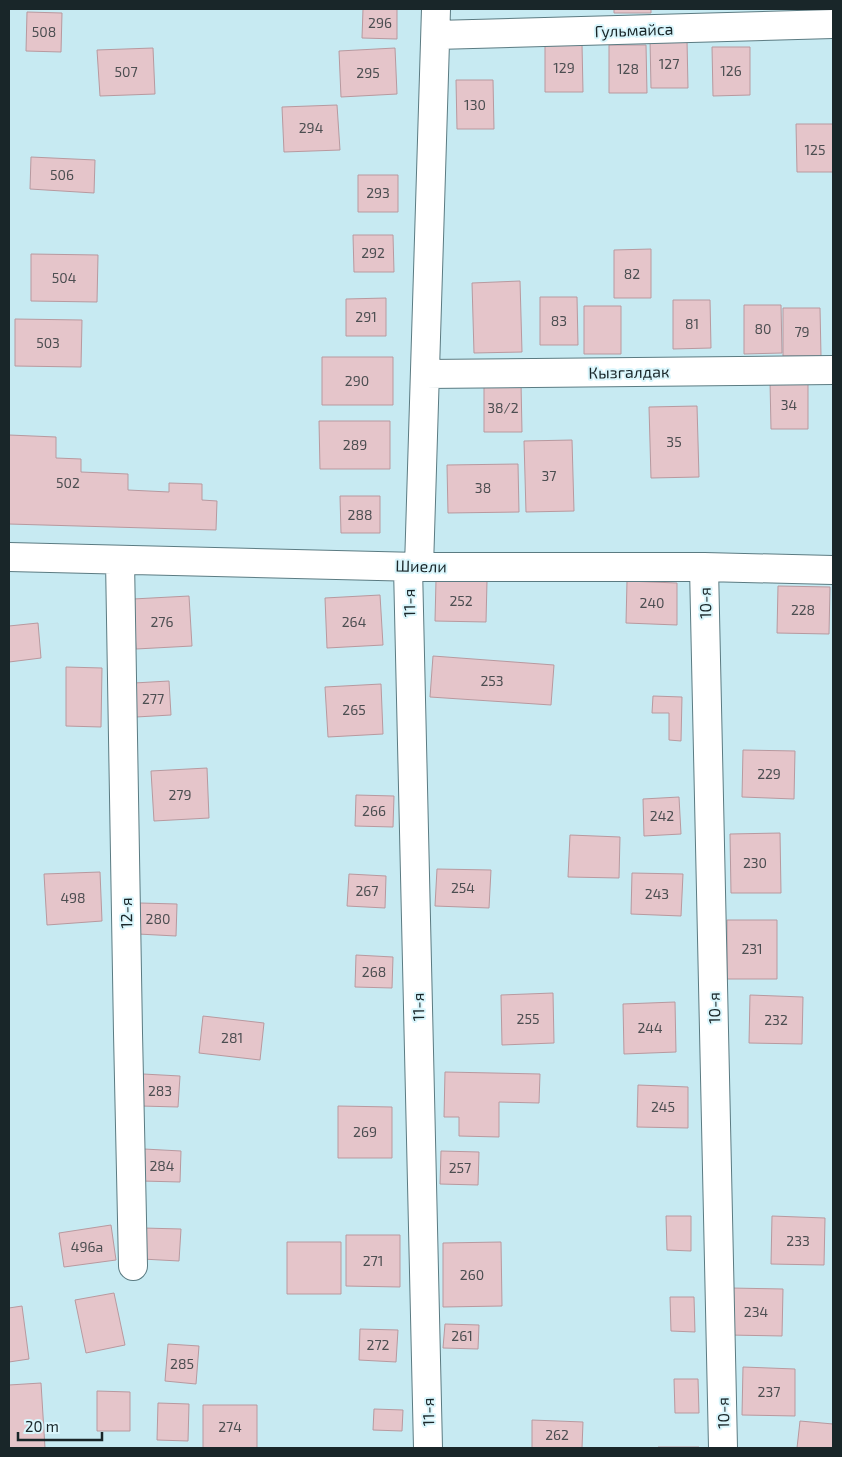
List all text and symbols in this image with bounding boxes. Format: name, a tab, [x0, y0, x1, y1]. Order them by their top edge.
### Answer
house number: 296	[368, 14, 392, 31]
street label: Гульмайса	[594, 19, 674, 41]
house number: 508	[32, 23, 56, 40]
house number: 127	[659, 55, 679, 72]
house number: 129	[553, 59, 575, 76]
house number: 128	[617, 60, 639, 77]
house number: 126	[720, 62, 742, 79]
house number: 507	[114, 63, 138, 80]
house number: 295	[356, 64, 380, 81]
house number: 130	[464, 96, 486, 113]
house number: 294	[299, 119, 323, 136]
house number: 125	[805, 141, 825, 158]
house number: 506	[50, 166, 74, 183]
house number: 293	[366, 184, 390, 201]
house number: 292	[361, 244, 385, 261]
house number: 82	[624, 265, 640, 282]
house number: 504	[52, 269, 76, 286]
house number: 291	[355, 308, 377, 325]
house number: 83	[551, 312, 567, 329]
house number: 81	[685, 315, 699, 332]
house number: 80	[755, 320, 771, 337]
house number: 79	[794, 323, 810, 340]
house number: 503	[36, 334, 60, 351]
street label: Кызгалдак	[588, 361, 670, 382]
house number: 290	[345, 372, 369, 389]
house number: 34	[781, 396, 797, 413]
house number: 38/2	[487, 399, 519, 416]
house number: 35	[666, 433, 682, 450]
house number: 289	[343, 436, 367, 453]
house number: 37	[542, 467, 556, 484]
house number: 502	[56, 474, 80, 491]
house number: 38	[475, 479, 491, 496]
house number: 288	[348, 506, 372, 523]
street label: Шиели	[395, 556, 447, 575]
street label: 10-я	[695, 587, 714, 619]
street label: 11-я	[399, 589, 418, 617]
house number: 252	[449, 592, 473, 609]
house number: 240	[640, 594, 664, 611]
house number: 228	[791, 601, 815, 618]
house number: 276	[150, 613, 174, 630]
house number: 264	[342, 613, 366, 630]
house number: 253	[480, 672, 504, 689]
house number: 277	[142, 690, 164, 707]
house number: 265	[342, 701, 366, 718]
house number: 229	[757, 765, 781, 782]
house number: 279	[168, 786, 192, 803]
house number: 266	[362, 802, 386, 819]
house number: 242	[650, 807, 674, 824]
house number: 230	[743, 854, 767, 871]
house number: 254	[451, 879, 475, 896]
house number: 267	[355, 882, 379, 899]
house number: 243	[645, 885, 669, 902]
house number: 498	[60, 889, 86, 906]
street label: 12-я	[116, 897, 135, 929]
house number: 280	[146, 910, 170, 927]
house number: 231	[741, 940, 763, 957]
house number: 268	[362, 963, 386, 980]
street label: 10-я	[704, 992, 723, 1024]
street label: 11-я	[408, 993, 427, 1021]
house number: 255	[517, 1010, 539, 1027]
house number: 232	[764, 1011, 788, 1028]
house number: 244	[637, 1019, 663, 1036]
house number: 281	[221, 1029, 243, 1046]
house number: 283	[148, 1082, 172, 1099]
house number: 245	[651, 1098, 675, 1115]
house number: 269	[353, 1123, 377, 1140]
house number: 284	[150, 1157, 174, 1174]
house number: 257	[449, 1159, 471, 1176]
house number: 233	[786, 1232, 810, 1249]
house number: 496а	[71, 1238, 103, 1255]
house number: 271	[363, 1252, 383, 1269]
house number: 260	[460, 1266, 484, 1283]
house number: 234	[744, 1303, 768, 1320]
house number: 261	[451, 1327, 473, 1344]
house number: 272	[367, 1336, 390, 1353]
house number: 285	[170, 1355, 194, 1372]
house number: 237	[758, 1383, 780, 1400]
street label: 10-я	[713, 1397, 732, 1429]
street label: 11-я	[418, 1398, 437, 1426]
scale bar	[18, 1410, 101, 1442]
text: 20 m	[25, 1417, 59, 1435]
house number: 274	[218, 1418, 242, 1435]
house number: 262	[545, 1426, 569, 1443]

